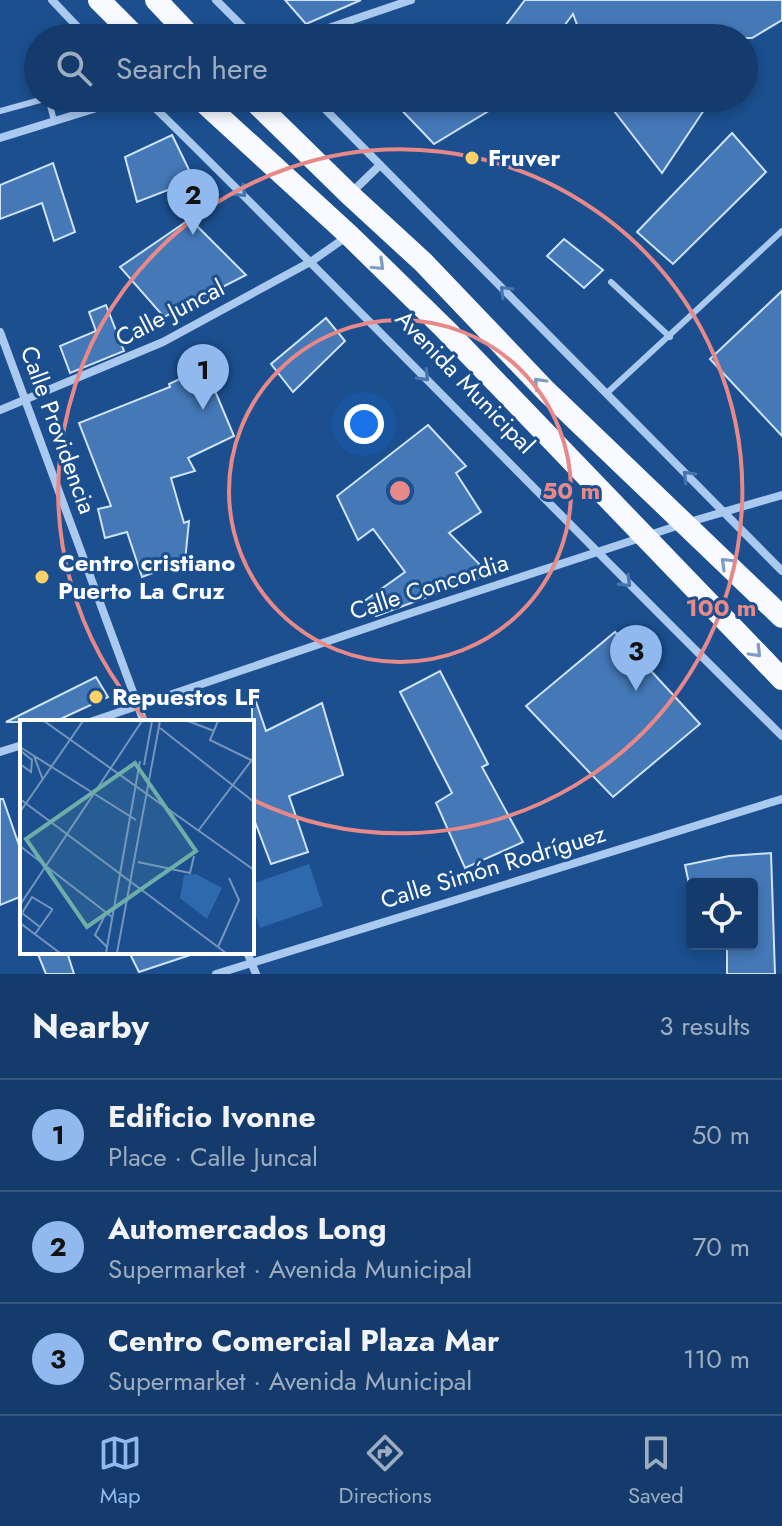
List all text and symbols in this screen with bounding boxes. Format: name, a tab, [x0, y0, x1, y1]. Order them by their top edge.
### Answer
search box	[24, 24, 758, 112]
icon: search	[52, 46, 96, 90]
text: Search here	[116, 47, 268, 90]
place label: Fruver	[488, 140, 560, 175]
marker: Fruver	[463, 149, 481, 167]
pin: 2	[167, 169, 219, 235]
one-way arrow	[232, 183, 246, 197]
one-way arrow	[370, 256, 384, 270]
street label: Calle Juncal	[109, 270, 230, 355]
one-way arrow	[500, 286, 514, 300]
street label: Avenida Municipal	[388, 302, 543, 461]
street label: Calle Providencia	[12, 341, 105, 519]
pin: 1	[177, 344, 229, 410]
one-way arrow	[415, 367, 429, 381]
one-way arrow	[533, 378, 548, 392]
your location	[344, 404, 384, 444]
one-way arrow	[682, 471, 697, 485]
text: 50 m	[542, 473, 600, 508]
centre of rings	[386, 477, 414, 505]
street label: Calle Concordia	[345, 544, 513, 629]
place label: Centro cristiano Puerto La Cruz	[58, 545, 235, 608]
one-way arrow	[721, 558, 735, 572]
marker: Centro cristiano Puerto La Cruz	[33, 568, 51, 586]
one-way arrow	[617, 573, 631, 587]
text: 100 m	[686, 590, 756, 625]
pin: 3	[610, 625, 662, 691]
one-way arrow	[746, 643, 761, 657]
place label: Repuestos LF	[112, 679, 260, 714]
marker: Repuestos LF	[87, 688, 105, 706]
inset map	[20, 720, 254, 954]
street label: Calle Simón Rodríguez	[376, 816, 610, 917]
map controls	[686, 878, 758, 950]
button: locate	[686, 878, 758, 950]
text: Nearby	[32, 1002, 149, 1051]
text: 3 results	[659, 1007, 750, 1045]
text: Edificio Ivonne	[108, 1095, 316, 1138]
text: 1	[51, 1116, 65, 1154]
text: 50 m	[692, 1116, 750, 1154]
text: Place · Calle Juncal	[108, 1138, 318, 1176]
text: Automercados Long	[108, 1207, 387, 1250]
text: 2	[49, 1228, 67, 1266]
text: 70 m	[693, 1228, 750, 1266]
text: Supermarket · Avenida Municipal	[108, 1250, 472, 1288]
text: Centro Comercial Plaza Mar	[108, 1319, 499, 1362]
text: 3	[50, 1340, 66, 1378]
text: 110 m	[683, 1340, 750, 1378]
text: Supermarket · Avenida Municipal	[108, 1362, 472, 1400]
tab: Map	[98, 1431, 142, 1511]
tab: Directions	[339, 1431, 432, 1511]
tab: Saved	[628, 1431, 684, 1511]

